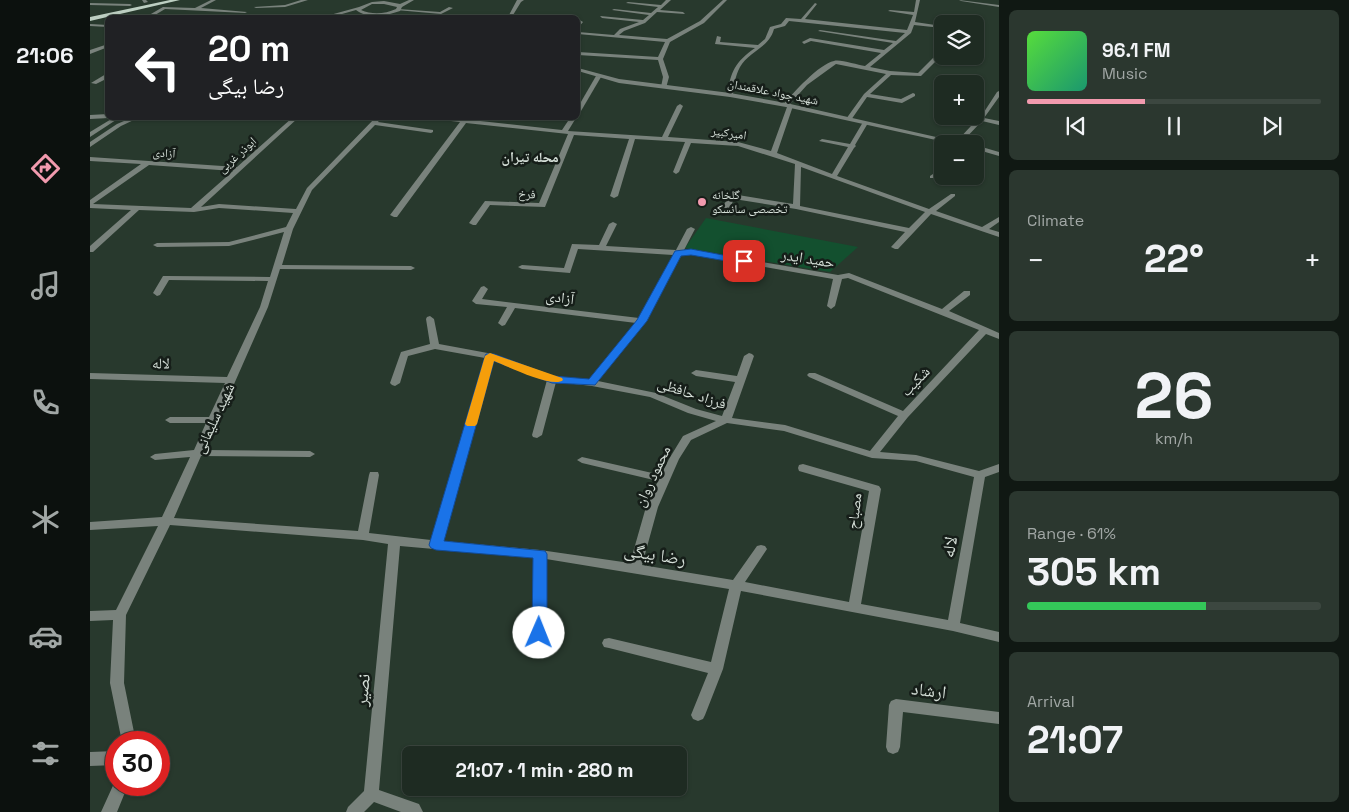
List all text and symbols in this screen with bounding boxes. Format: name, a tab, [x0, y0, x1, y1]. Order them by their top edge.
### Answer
map controls	[934, 15, 984, 185]
button: layers	[934, 15, 984, 65]
text: 20 m	[208, 27, 290, 71]
icon: left	[125, 35, 190, 100]
text: 96.1 FM	[1102, 38, 1170, 63]
text: 21:06	[16, 41, 74, 69]
text: Music	[1102, 63, 1148, 84]
text: رضا بیگی	[208, 72, 284, 100]
street label: شهید جواد علاقمندان	[726, 75, 820, 109]
button: +	[934, 75, 984, 125]
icon: previous	[1062, 112, 1090, 140]
icon: pause	[1160, 112, 1188, 140]
icon: next	[1258, 112, 1286, 140]
street label: امیرکبیر	[709, 122, 748, 143]
street label: ابوذر غربی	[214, 133, 260, 177]
button: −	[934, 135, 984, 185]
street label: آزادی	[152, 144, 177, 162]
district label: محله تیران	[501, 148, 559, 166]
icon: directions	[28, 151, 63, 186]
street label: فرخ	[518, 186, 536, 202]
place label: گلخانه تخصصی سانسکو	[712, 187, 788, 217]
marker: گلخانه تخصصی سانسکو	[696, 196, 708, 208]
text: Climate	[1027, 210, 1084, 231]
text: 22°	[1144, 235, 1204, 283]
pin	[723, 240, 765, 282]
text: −	[1027, 242, 1044, 278]
text: +	[1304, 242, 1321, 278]
street label: حمید ایدر	[779, 244, 836, 272]
icon: arrive	[730, 247, 758, 275]
icon: music	[28, 268, 63, 303]
street label: آزادی	[545, 286, 576, 309]
street label: لاله	[152, 353, 170, 373]
text: 26	[1135, 354, 1213, 437]
street label: شکیب	[896, 362, 934, 400]
street label: فرزاد حافظی	[655, 373, 729, 414]
street label: شهید سلیمانی	[189, 380, 239, 457]
icon: phone	[28, 385, 63, 420]
text: km/h	[1155, 428, 1193, 449]
street label: محمود روان	[630, 442, 675, 510]
street label: مصباح	[842, 492, 867, 530]
icon: climate	[28, 502, 63, 537]
text: Range · 61%	[1027, 523, 1116, 544]
street label: لاله	[936, 535, 962, 559]
street label: رضا بیگی	[622, 538, 688, 570]
text: 305 km	[1027, 548, 1161, 596]
position arrow	[512, 606, 564, 658]
icon: car	[28, 619, 63, 654]
street label: نصیر	[349, 673, 375, 708]
street label: ارشاد	[910, 676, 948, 704]
text: Arrival	[1027, 691, 1075, 712]
text: 21:07	[1027, 716, 1123, 764]
speed limit sign: 30	[105, 731, 170, 796]
icon: filters	[28, 736, 63, 771]
text: 21:07 · 1 min · 280 m	[455, 758, 634, 783]

